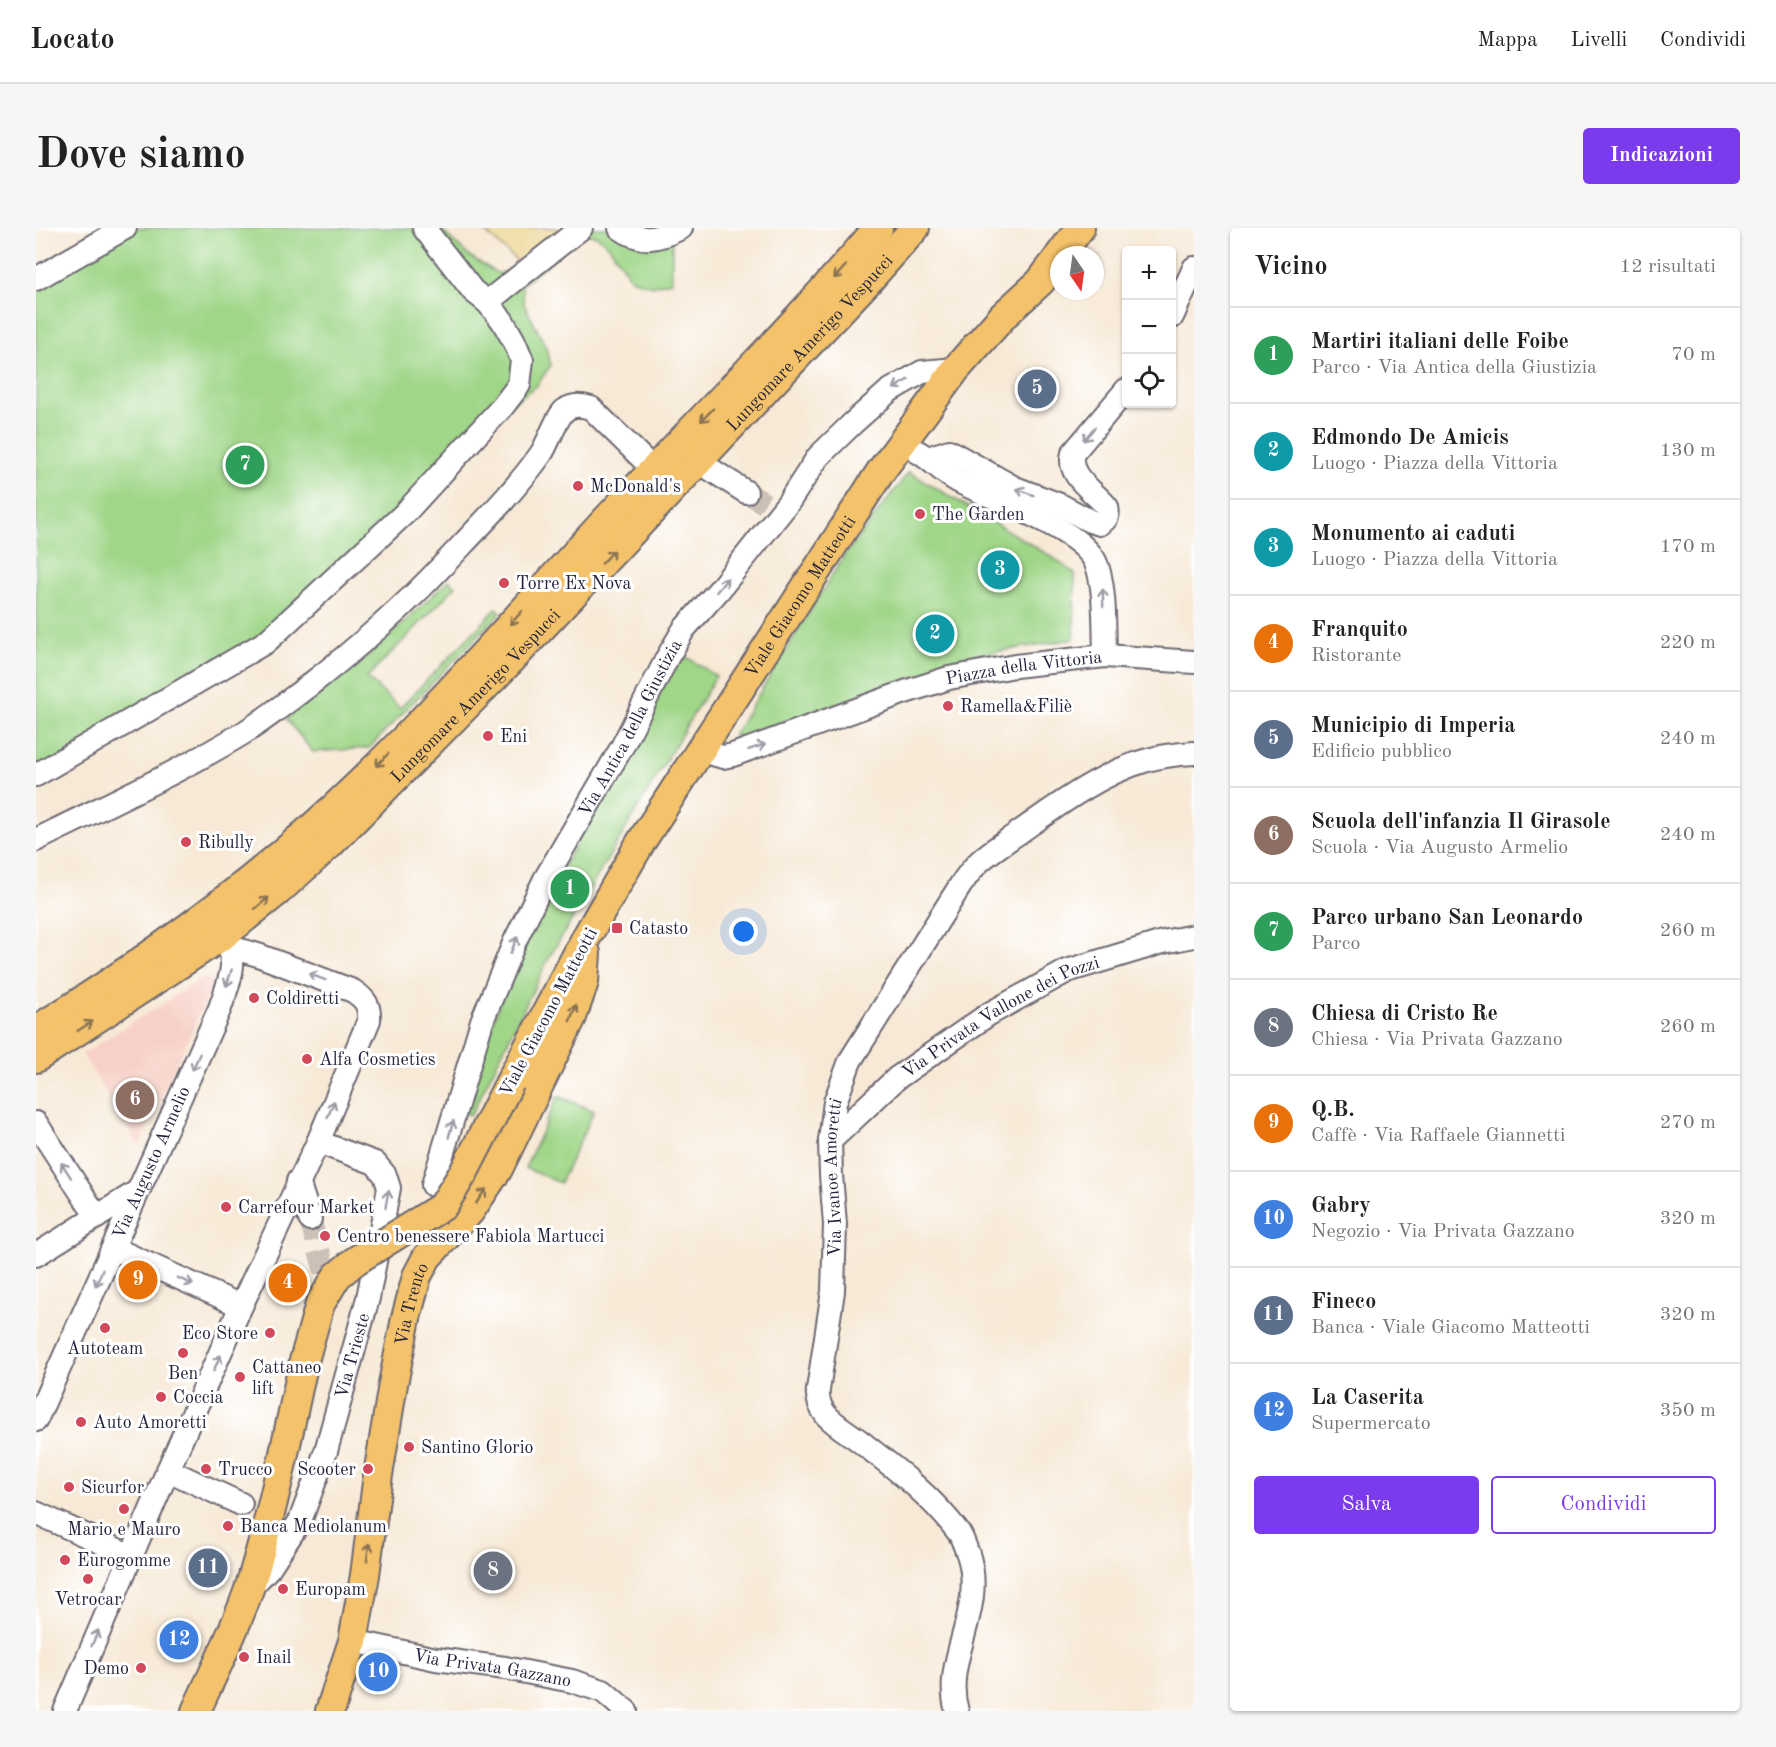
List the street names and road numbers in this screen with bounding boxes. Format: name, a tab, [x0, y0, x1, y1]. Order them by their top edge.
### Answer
street label: Lungomare Amerigo Vespucci	[724, 252, 897, 435]
street label: Viale Giacomo Matteotti	[742, 513, 859, 681]
street label: Lungomare Amerigo Vespucci	[388, 606, 564, 786]
street label: Via Antica della Giustizia	[576, 637, 686, 820]
street label: Piazza della Vittoria	[944, 648, 1103, 688]
street label: Viale Giacomo Matteotti	[497, 925, 601, 1100]
street label: Via Privata Vallone dei Pozzi	[899, 954, 1102, 1082]
street label: Via Augusto Armelio	[110, 1084, 194, 1242]
street label: Via Ivanoe Amoretti	[822, 1096, 846, 1257]
street label: Via Trento	[393, 1260, 432, 1347]
street label: Via Trieste	[333, 1311, 373, 1401]
street label: Via Privata Gazzano	[412, 1646, 573, 1691]

